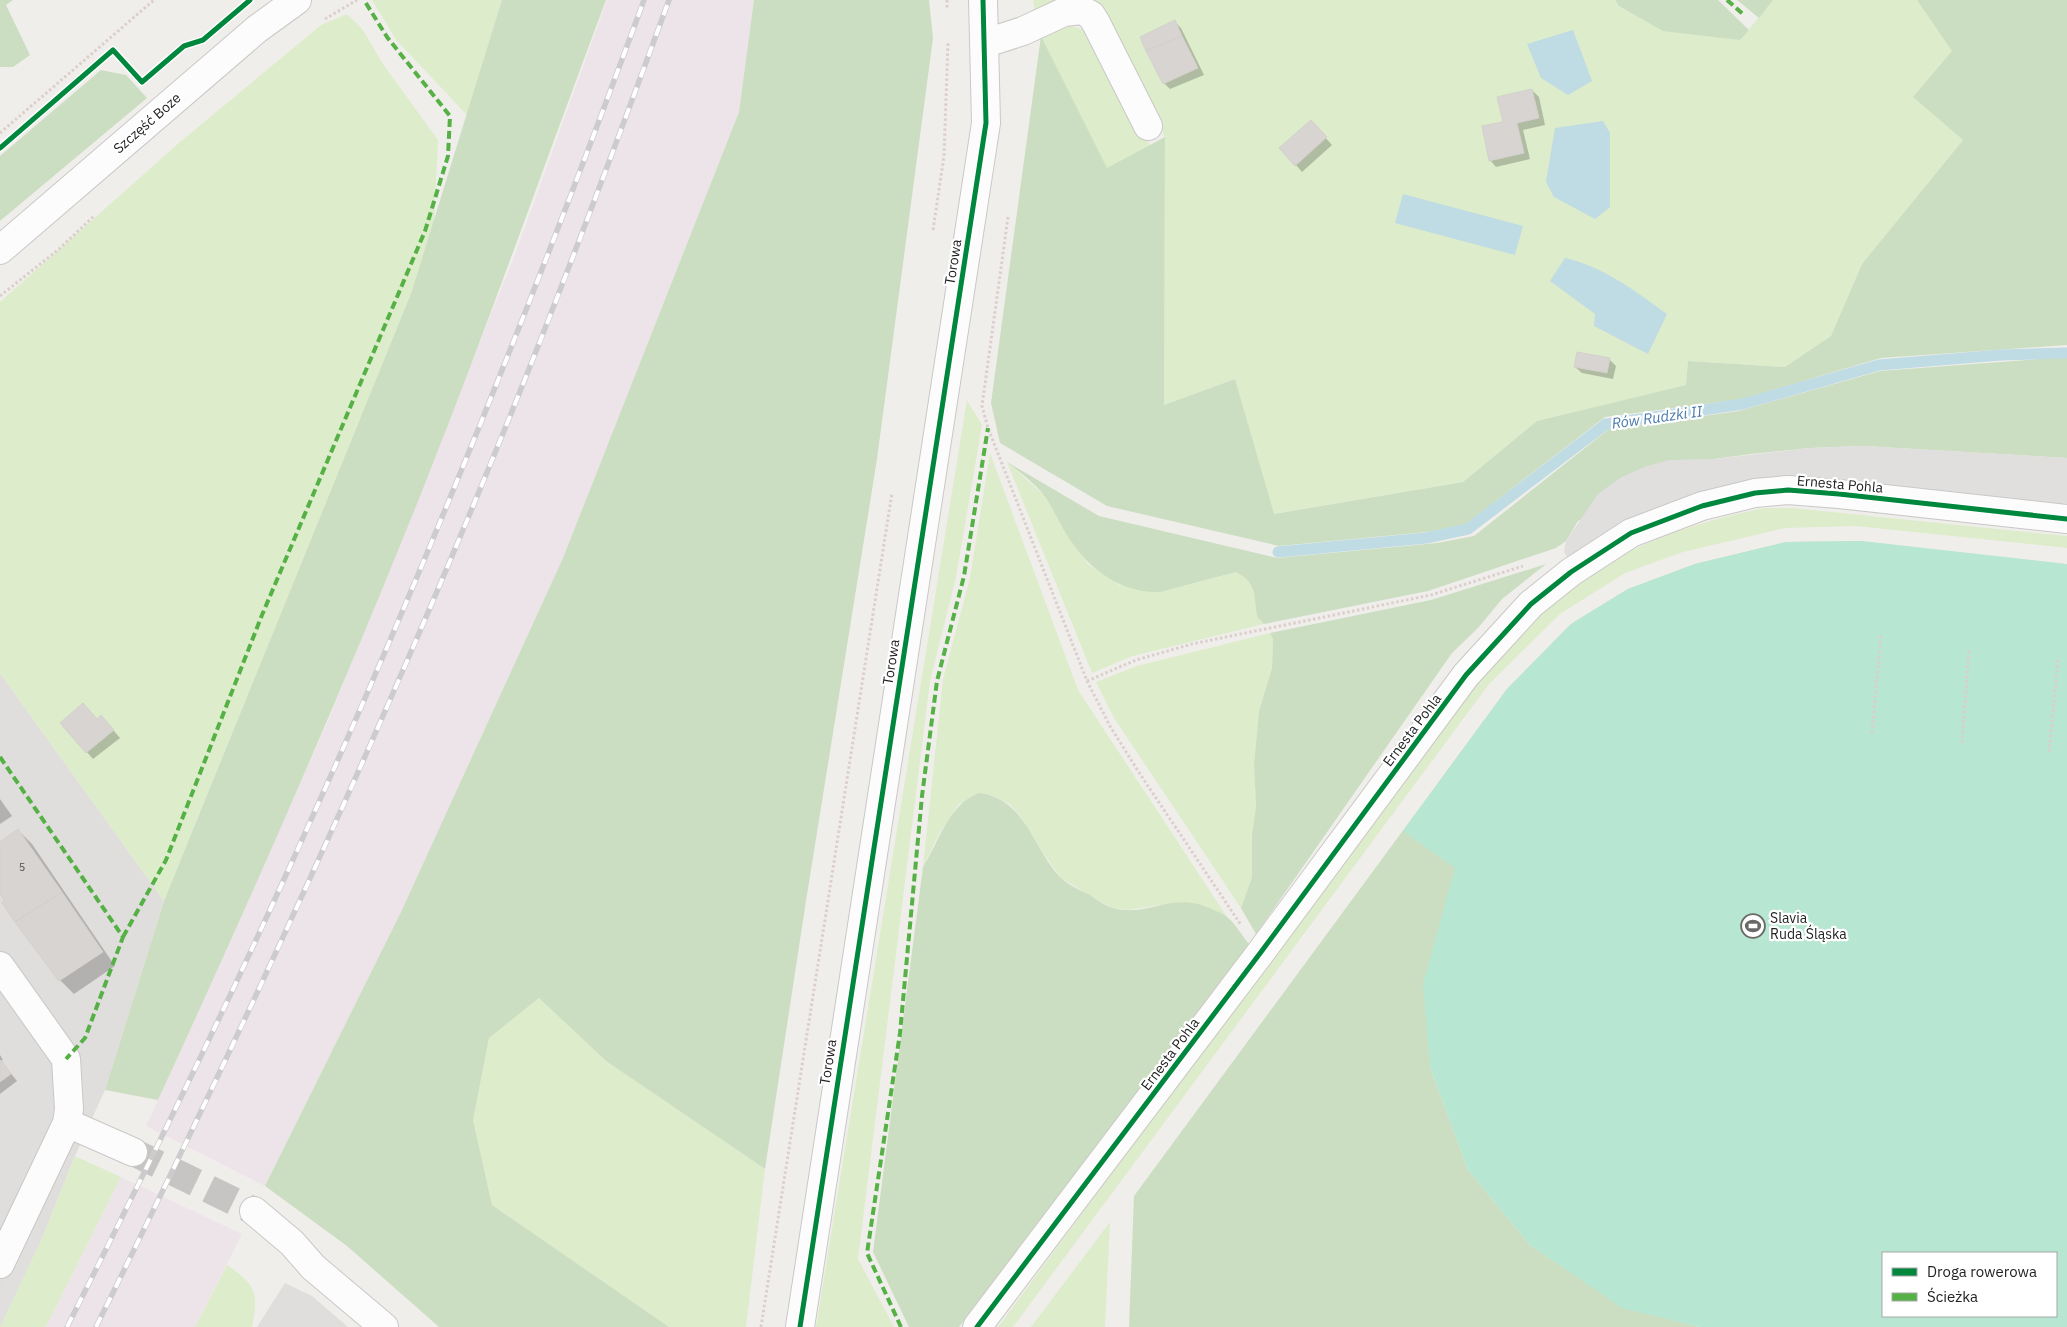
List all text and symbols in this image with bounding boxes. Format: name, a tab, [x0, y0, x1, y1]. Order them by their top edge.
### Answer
street label: Szczęść Boze	[110, 89, 185, 157]
street label: Torowa	[941, 237, 966, 286]
water label: Rów Rudzki II	[1610, 401, 1705, 433]
street label: Ernesta Pohla	[1796, 471, 1884, 497]
street label: Torowa	[879, 637, 904, 686]
street label: Ernesta Pohla	[1379, 690, 1446, 770]
house number: 5	[19, 860, 25, 874]
place label: Slavia Ruda Śląska	[1770, 909, 1847, 943]
sports icon: Slavia Ruda Śląska	[1740, 913, 1766, 939]
street label: Ernesta Pohla	[1137, 1014, 1204, 1094]
street label: Torowa	[816, 1037, 841, 1086]
legend	[1882, 1252, 2057, 1317]
text: Droga rowerowa	[1927, 1262, 2037, 1281]
text: Ścieżka	[1927, 1287, 1978, 1306]

